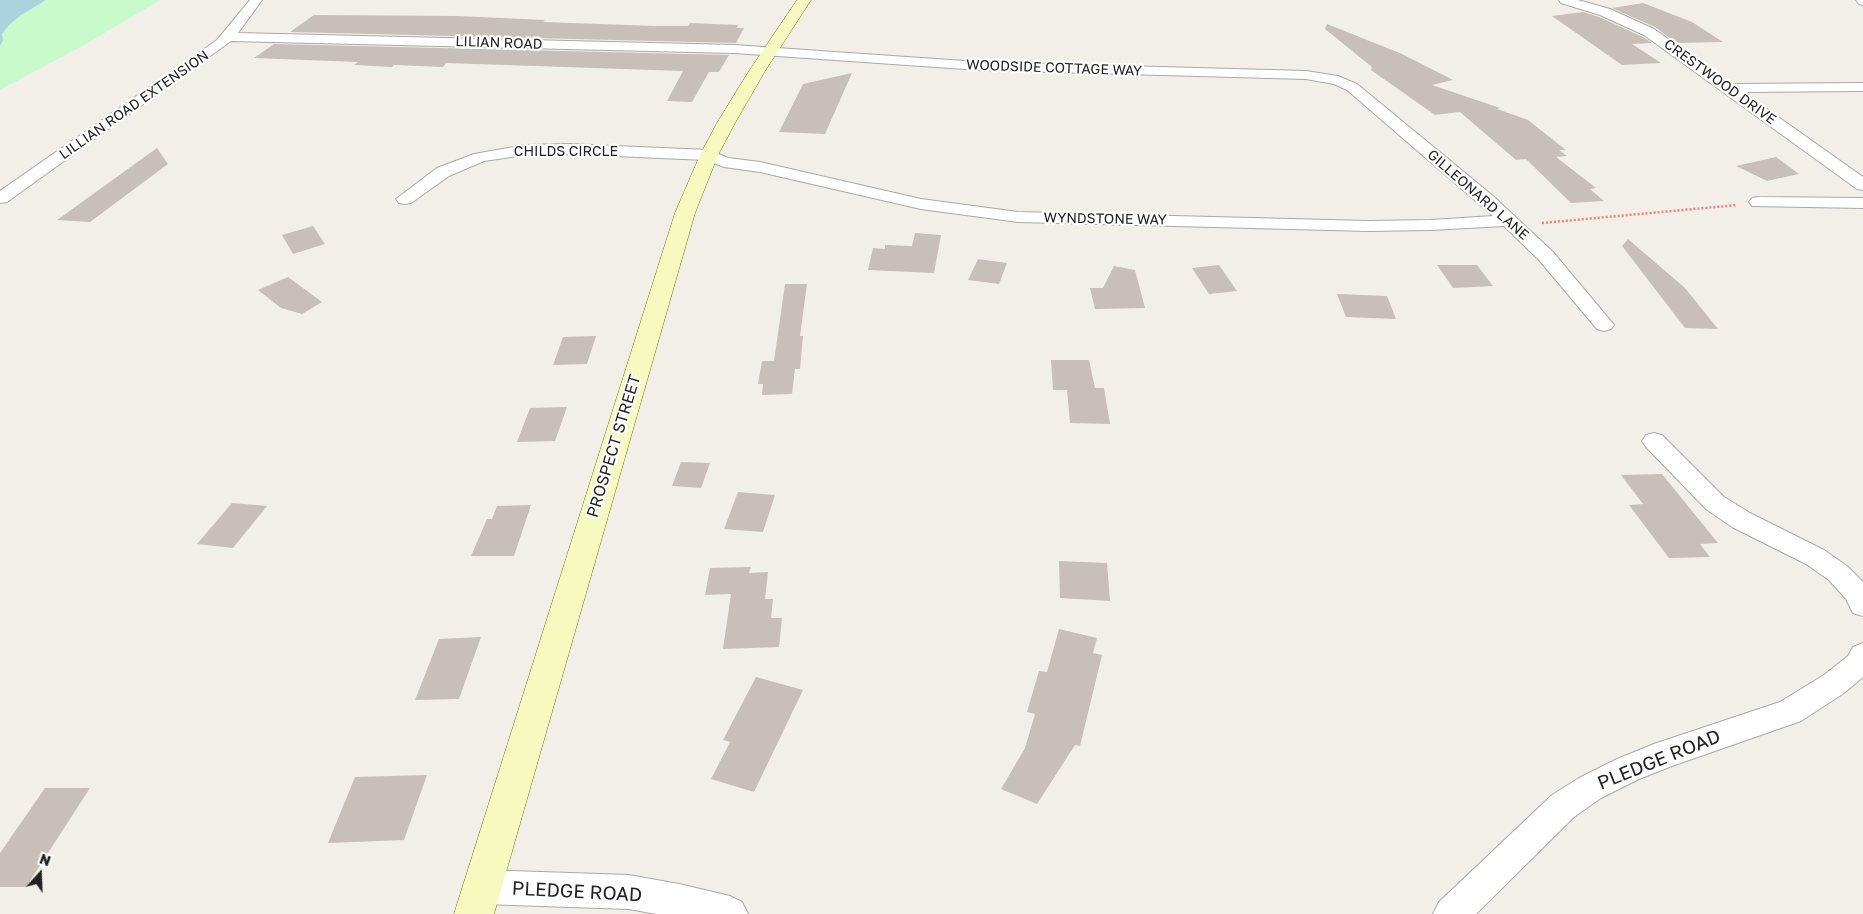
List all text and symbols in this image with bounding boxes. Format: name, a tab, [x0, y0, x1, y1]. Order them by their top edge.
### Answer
street label: LILIAN ROAD	[455, 33, 543, 53]
street label: CRESTWOOD DRIVE	[1661, 36, 1779, 128]
street label: LILLIAN ROAD EXTENSION	[56, 47, 212, 163]
street label: WOODSIDE COTTAGE WAY	[966, 57, 1142, 79]
street label: CHILDS CIRCLE	[514, 144, 618, 160]
street label: GILLEONARD LANE	[1424, 146, 1532, 244]
street label: WYNDSTONE WAY	[1043, 210, 1167, 228]
street label: PROSPECT STREET	[583, 372, 645, 520]
street label: PLEDGE ROAD	[1594, 725, 1724, 795]
north arrow	[15, 849, 65, 899]
text: N	[37, 850, 53, 869]
street label: PLEDGE ROAD	[511, 877, 643, 907]

